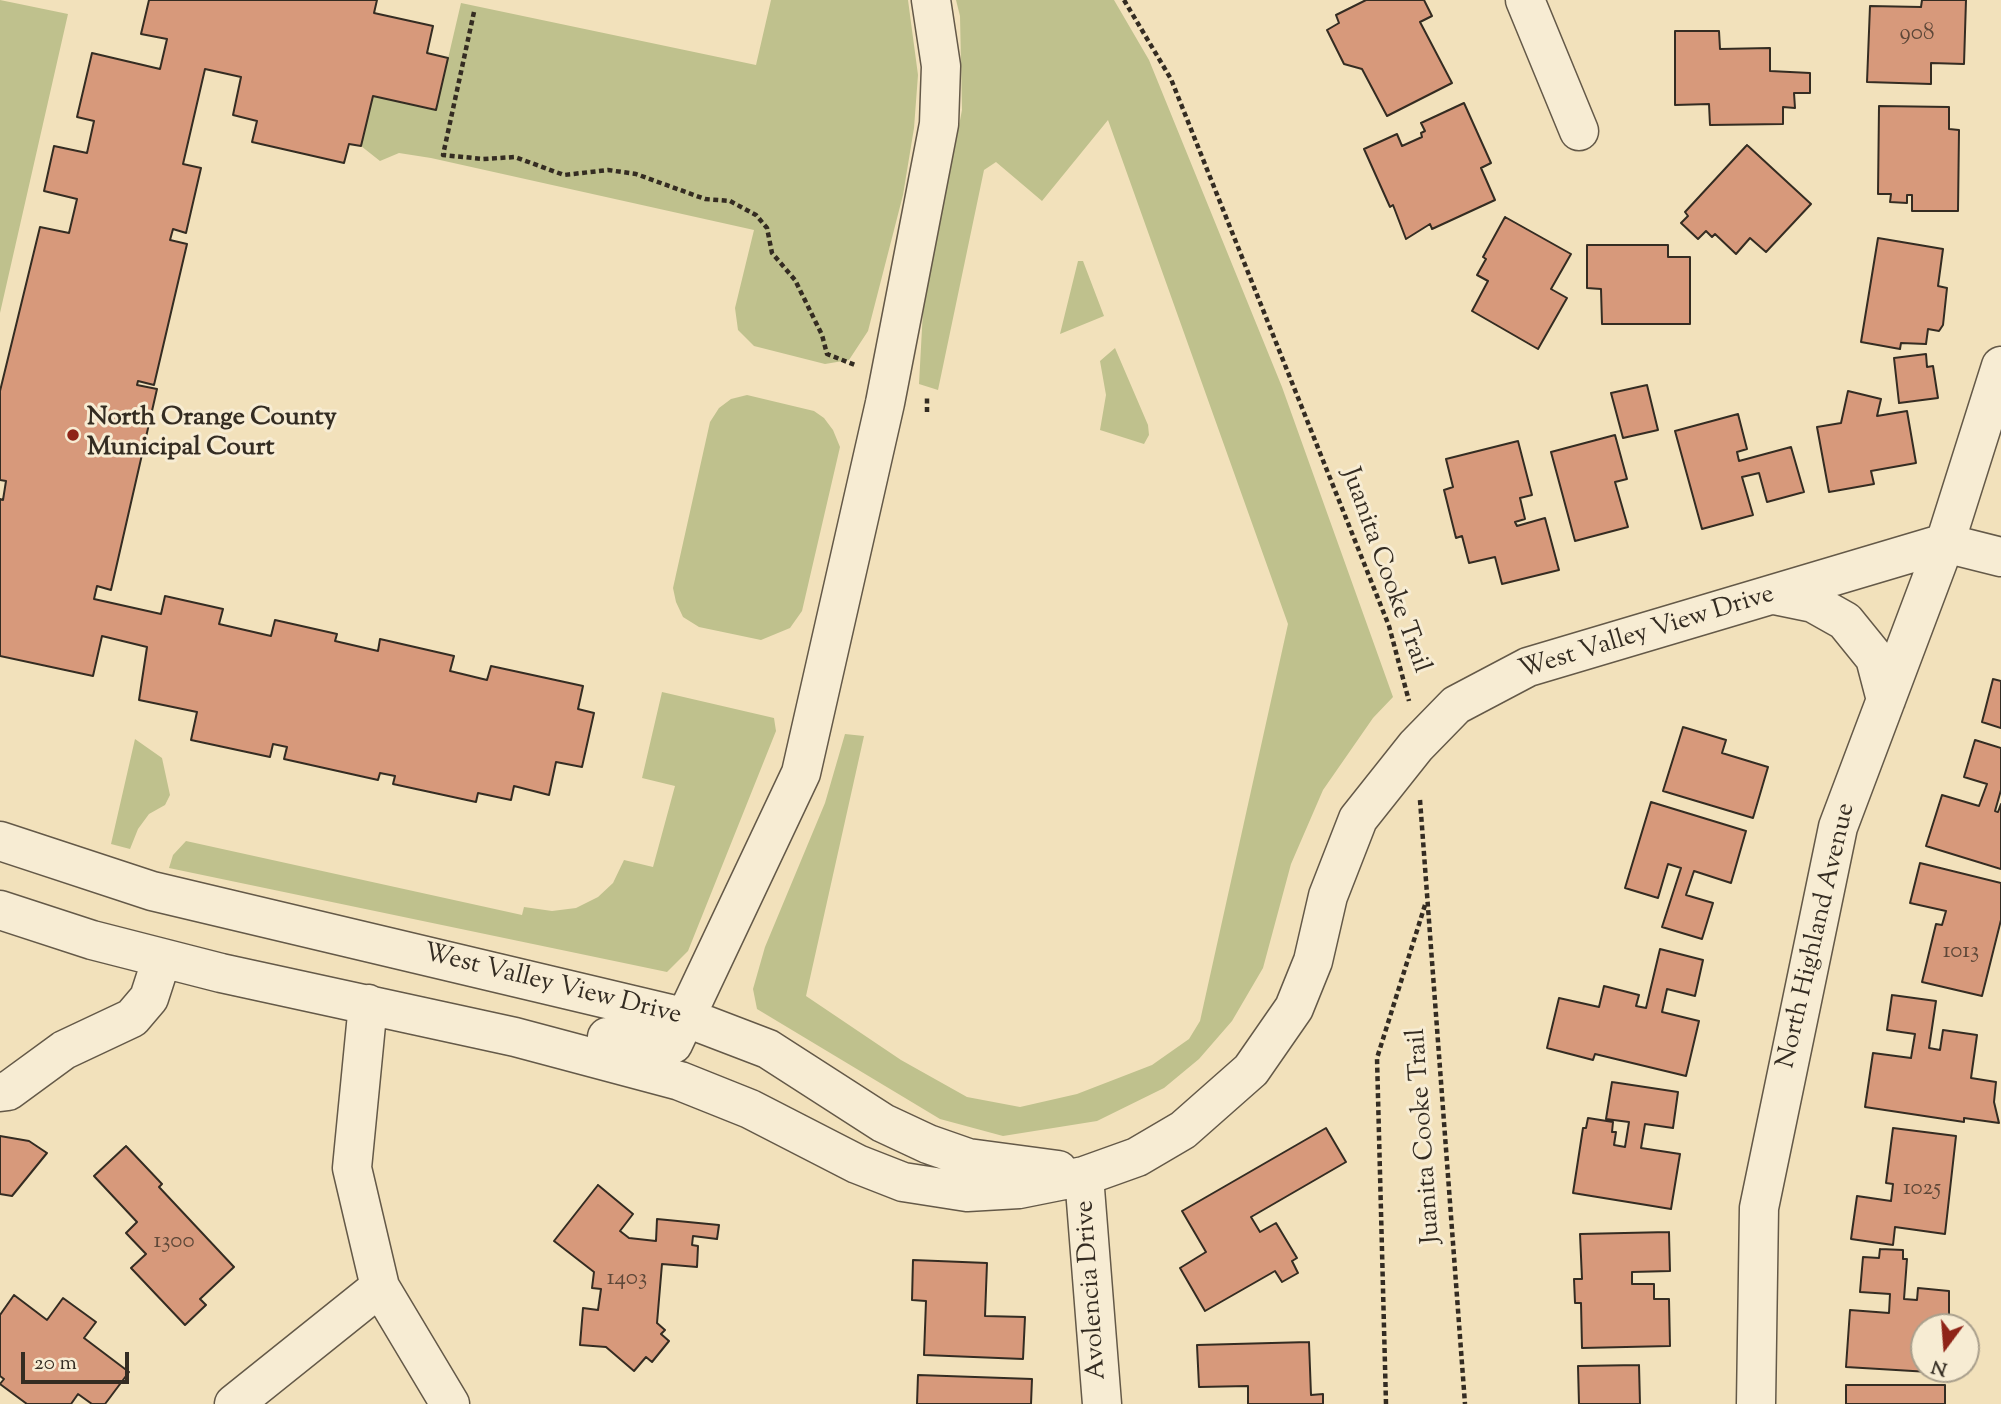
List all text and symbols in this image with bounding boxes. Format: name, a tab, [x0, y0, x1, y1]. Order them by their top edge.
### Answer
house number: 908	[1900, 21, 1934, 49]
place label: North Orange County Municipal Court	[87, 404, 337, 466]
marker: North Orange County Municipal Court	[65, 427, 81, 443]
street label: Juanita Cooke Trail	[1332, 464, 1436, 678]
street label: West Valley View Drive	[1516, 580, 1778, 688]
street label: North Highland Avenue	[1772, 800, 1864, 1072]
street label: West Valley View Drive	[420, 939, 684, 1033]
house number: 1013	[1943, 939, 1979, 967]
street label: Juanita Cooke Trail	[1403, 1027, 1449, 1245]
house number: 1025	[1903, 1176, 1941, 1204]
street label: Avolencia Drive	[1071, 1199, 1115, 1381]
house number: 1300	[153, 1229, 195, 1257]
house number: 1403	[607, 1266, 647, 1294]
north arrow	[1910, 1313, 1980, 1383]
scale bar	[24, 1338, 133, 1382]
text: 20 m	[34, 1349, 77, 1379]
text: N	[1929, 1352, 1951, 1382]

